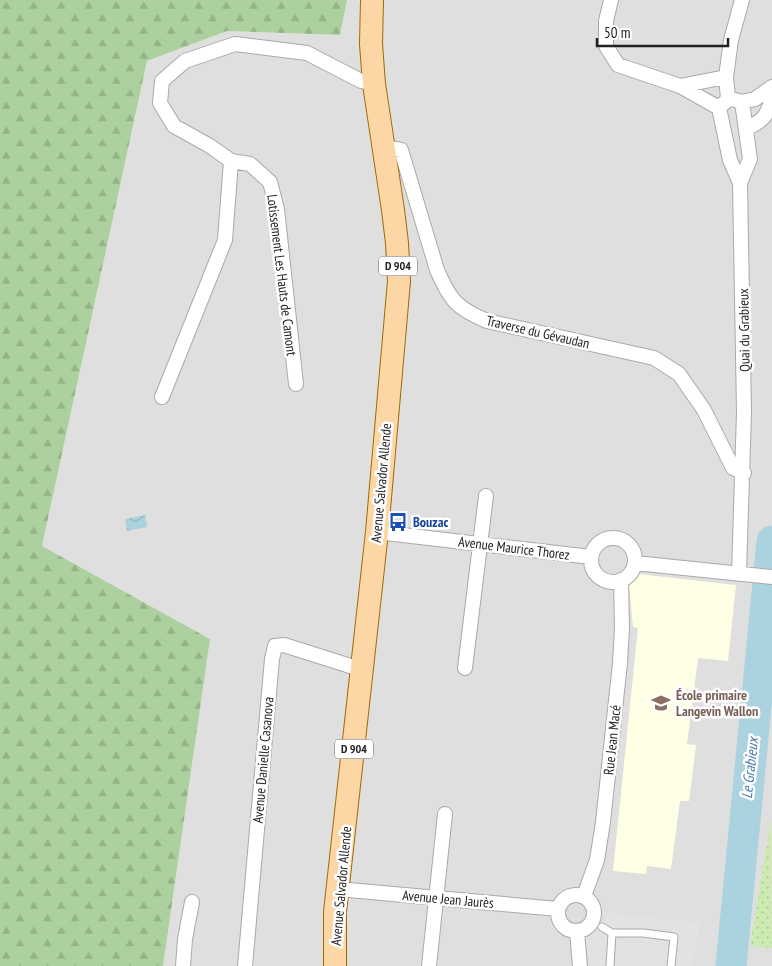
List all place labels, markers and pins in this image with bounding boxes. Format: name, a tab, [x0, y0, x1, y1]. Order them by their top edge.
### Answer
bus stop icon: Bouzac	[387, 511, 409, 533]
place label: Bouzac	[413, 513, 448, 531]
place label: École primaire Langevin Wallon	[676, 686, 758, 720]
school or university icon: École primaire Langevin Wallon	[650, 692, 672, 714]

